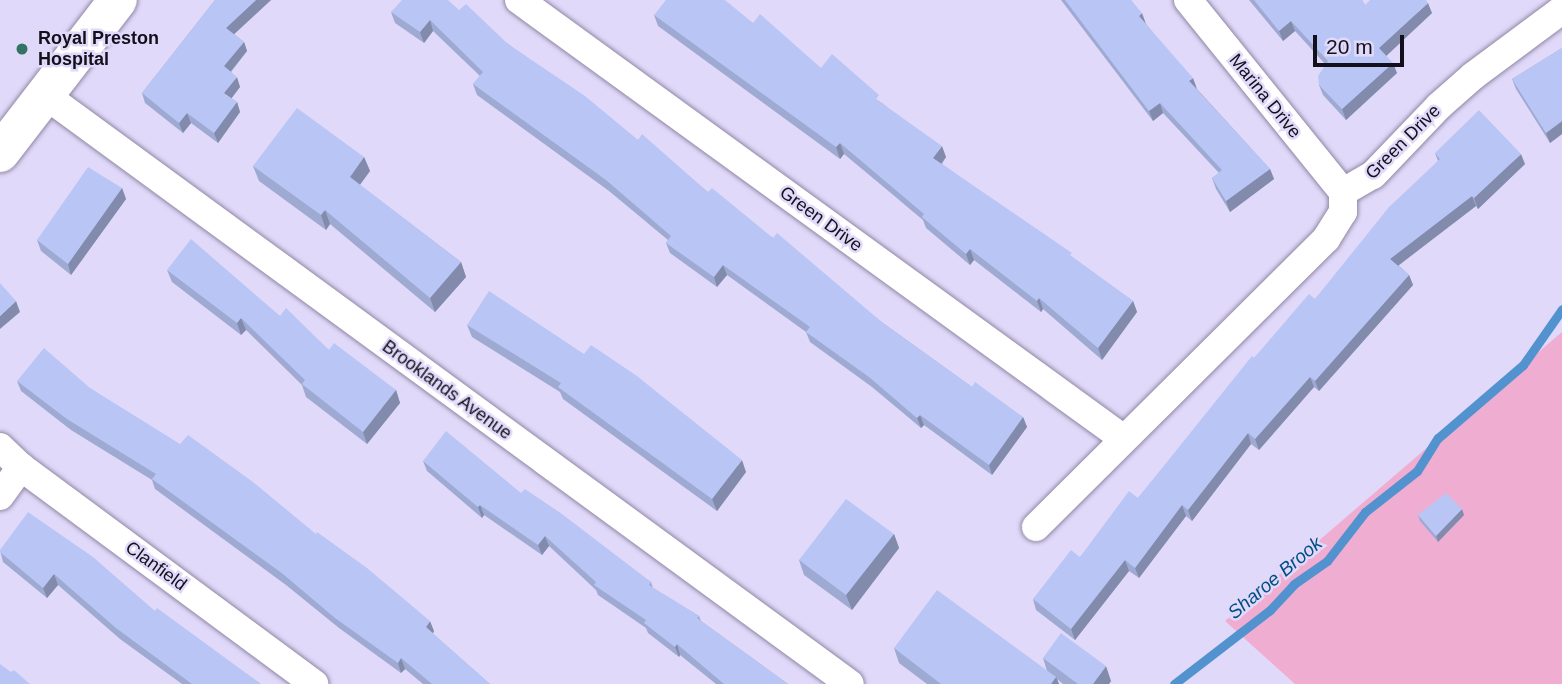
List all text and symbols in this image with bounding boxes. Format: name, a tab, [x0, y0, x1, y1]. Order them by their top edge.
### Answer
scale bar	[1317, 21, 1408, 65]
place label: Royal Preston Hospital	[38, 28, 159, 70]
text: 20 m	[1326, 35, 1373, 58]
marker: Royal Preston Hospital	[12, 39, 32, 59]
street label: Marina Drive	[1225, 50, 1305, 142]
street label: Green Drive	[1361, 100, 1445, 184]
street label: Green Drive	[775, 182, 867, 256]
street label: Brooklands Avenue	[378, 335, 516, 445]
water label: Sharoe Brook	[1223, 532, 1327, 624]
street label: Clanfield	[121, 537, 191, 595]

